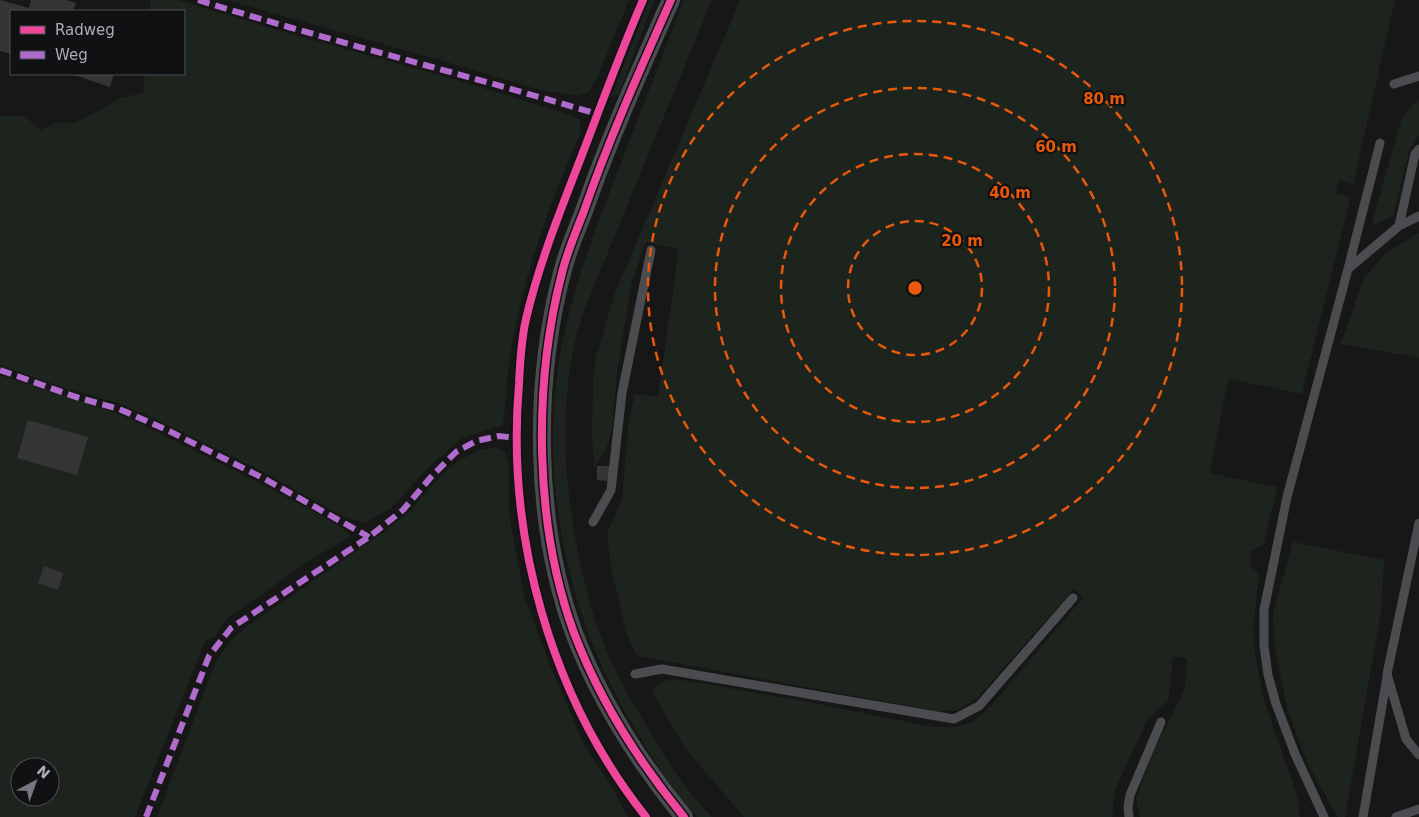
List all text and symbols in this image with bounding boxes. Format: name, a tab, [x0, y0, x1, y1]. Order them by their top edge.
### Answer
legend	[10, 10, 185, 75]
text: Radweg	[55, 21, 115, 39]
text: Weg	[55, 46, 88, 64]
text: 80 m	[1083, 90, 1125, 108]
text: 60 m	[1035, 138, 1077, 156]
text: 40 m	[989, 184, 1031, 202]
text: 20 m	[941, 232, 983, 250]
centre of rings	[906, 279, 924, 297]
north arrow	[10, 757, 60, 807]
text: N	[34, 762, 53, 782]

